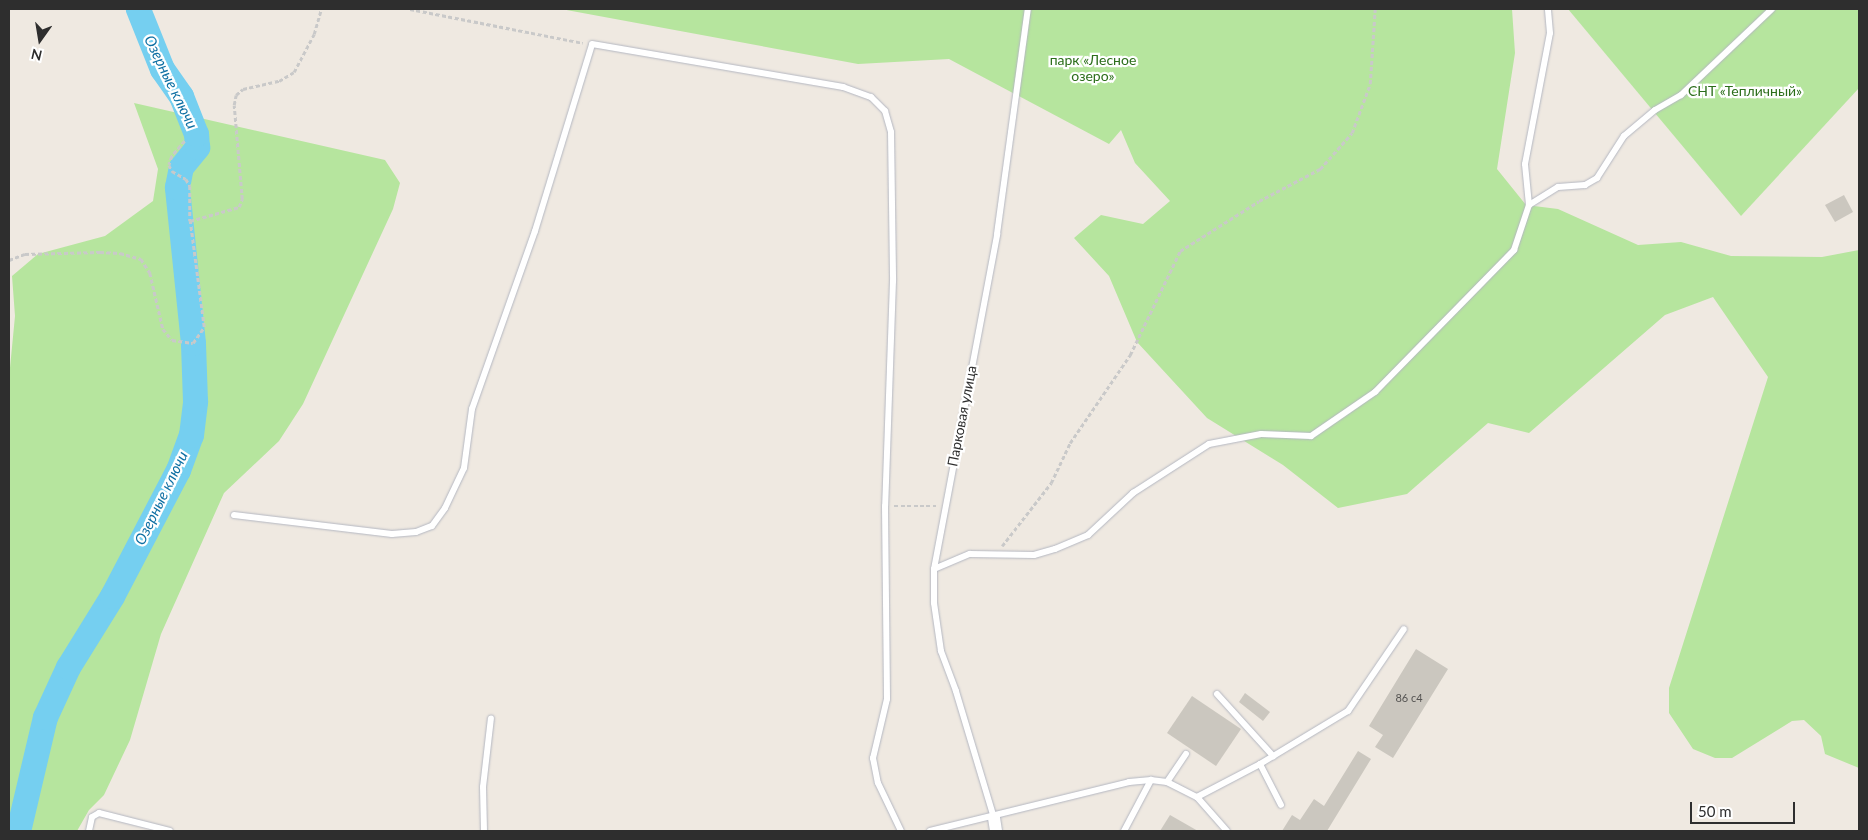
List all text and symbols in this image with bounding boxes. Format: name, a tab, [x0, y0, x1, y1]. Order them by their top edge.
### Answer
north arrow	[15, 15, 65, 65]
water label: Озерные ключи	[141, 32, 201, 132]
text: N	[29, 46, 44, 65]
park label: парк «Лесное озеро»	[1050, 52, 1136, 84]
park label: СНТ «Тепличный»	[1688, 83, 1802, 99]
street label: Парковая улица	[944, 364, 980, 468]
water label: Озерные ключи	[131, 448, 191, 548]
house number: 86 с4	[1395, 691, 1423, 705]
scale bar	[1693, 792, 1798, 824]
text: 50 m	[1698, 802, 1732, 820]

